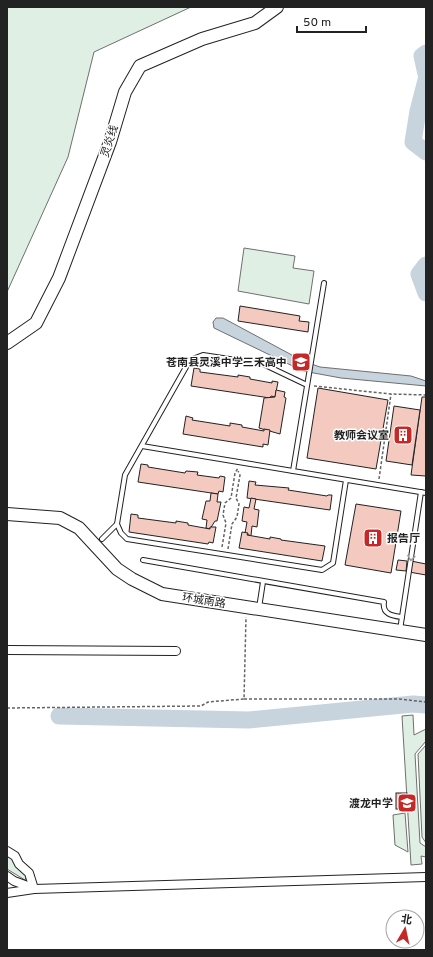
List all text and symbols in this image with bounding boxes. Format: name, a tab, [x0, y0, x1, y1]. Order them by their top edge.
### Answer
scale bar	[297, 8, 366, 34]
text: 50 m	[303, 15, 331, 31]
street label: 灵炎线	[98, 123, 122, 159]
school or university icon: 苍南县灵溪中学·三禾高中	[290, 351, 312, 373]
place label: 苍南县灵溪中学·三禾高中	[166, 356, 287, 370]
building icon: 教师会议室	[392, 424, 414, 446]
place label: 教师会议室	[334, 429, 389, 443]
building icon: 报告厅	[362, 527, 384, 549]
place label: 报告厅	[387, 532, 420, 546]
one-way arrow	[407, 555, 416, 561]
street label: 环城南路	[181, 591, 227, 611]
school or university icon: 渡龙中学	[396, 792, 418, 814]
place label: 渡龙中学	[349, 797, 393, 811]
north arrow	[385, 909, 425, 949]
text: 北	[400, 912, 413, 928]

